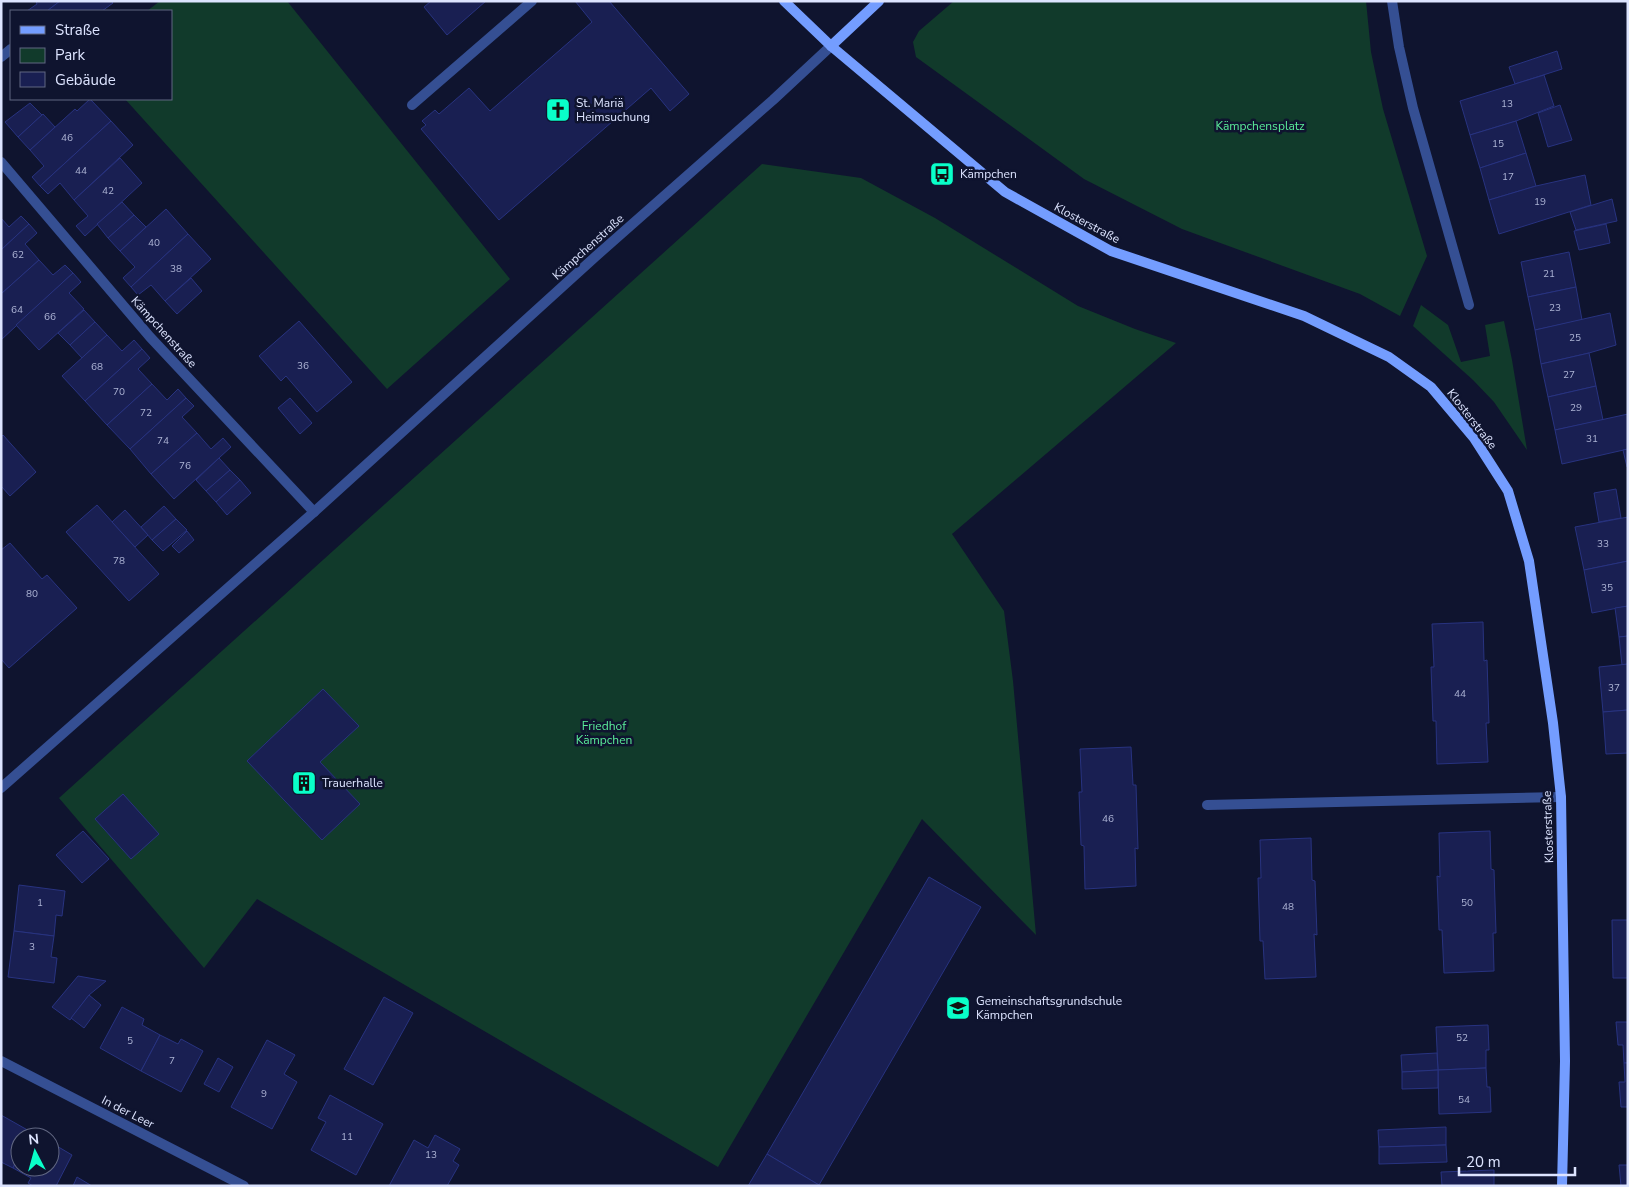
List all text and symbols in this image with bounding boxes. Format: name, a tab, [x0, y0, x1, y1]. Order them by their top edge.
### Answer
legend	[10, 10, 172, 100]
text: Straße	[55, 20, 100, 40]
text: Park	[55, 45, 85, 65]
text: Gebäude	[55, 70, 116, 90]
place label: St. Mariä Heimsuchung	[576, 95, 650, 125]
church icon: St. Mariä Heimsuchung	[545, 97, 571, 123]
house number: 13	[1501, 97, 1513, 111]
park label: Kämpchensplatz	[1215, 118, 1305, 134]
house number: 46	[61, 131, 73, 145]
house number: 15	[1492, 137, 1504, 151]
bus stop icon: Kämpchen	[929, 161, 955, 187]
house number: 44	[75, 164, 87, 178]
place label: Kämpchen	[960, 166, 1017, 182]
house number: 17	[1502, 170, 1514, 184]
house number: 42	[102, 184, 114, 198]
house number: 19	[1534, 195, 1546, 209]
street label: Klosterstraße	[1051, 199, 1123, 247]
street label: Kämpchenstraße	[549, 211, 627, 283]
house number: 40	[148, 236, 160, 250]
house number: 62	[12, 248, 24, 262]
house number: 38	[170, 262, 182, 276]
house number: 21	[1543, 267, 1555, 281]
street label: Kämpchenstraße	[128, 293, 200, 371]
house number: 23	[1549, 301, 1561, 315]
house number: 64	[11, 303, 23, 317]
house number: 66	[44, 310, 56, 324]
house number: 25	[1569, 331, 1581, 345]
house number: 36	[297, 359, 309, 373]
house number: 68	[91, 360, 103, 374]
house number: 27	[1563, 368, 1575, 382]
house number: 70	[113, 385, 125, 399]
street label: Klosterstraße	[1443, 386, 1501, 452]
house number: 29	[1570, 401, 1582, 415]
house number: 72	[140, 406, 152, 420]
house number: 31	[1586, 432, 1598, 446]
house number: 74	[157, 434, 169, 448]
house number: 76	[179, 459, 191, 473]
house number: 33	[1597, 537, 1609, 551]
house number: 78	[113, 554, 125, 568]
house number: 35	[1601, 581, 1613, 595]
house number: 80	[26, 587, 38, 601]
house number: 37	[1608, 681, 1620, 695]
house number: 44	[1454, 687, 1466, 701]
park label: Friedhof Kämpchen	[576, 718, 632, 748]
building icon: Trauerhalle	[291, 770, 317, 796]
place label: Trauerhalle	[322, 775, 383, 791]
street label: Klosterstraße	[1539, 791, 1557, 863]
house number: 46	[1102, 812, 1114, 826]
house number: 1	[37, 896, 43, 910]
house number: 50	[1461, 896, 1473, 910]
house number: 48	[1282, 900, 1294, 914]
house number: 3	[29, 940, 35, 954]
place label: Gemeinschaftsgrundschule Kämpchen	[976, 993, 1122, 1023]
school or university icon: Gemeinschaftsgrundschule Kämpchen	[945, 995, 971, 1021]
house number: 52	[1456, 1031, 1468, 1045]
house number: 5	[127, 1034, 133, 1048]
house number: 7	[169, 1054, 175, 1068]
house number: 9	[261, 1087, 267, 1101]
street label: In der Leer	[99, 1092, 158, 1132]
house number: 54	[1458, 1093, 1470, 1107]
north arrow	[10, 1127, 60, 1177]
text: N	[27, 1130, 40, 1150]
house number: 11	[341, 1130, 353, 1144]
scale bar	[1459, 1144, 1575, 1176]
house number: 13	[425, 1148, 437, 1162]
text: 20 m	[1466, 1152, 1501, 1172]

